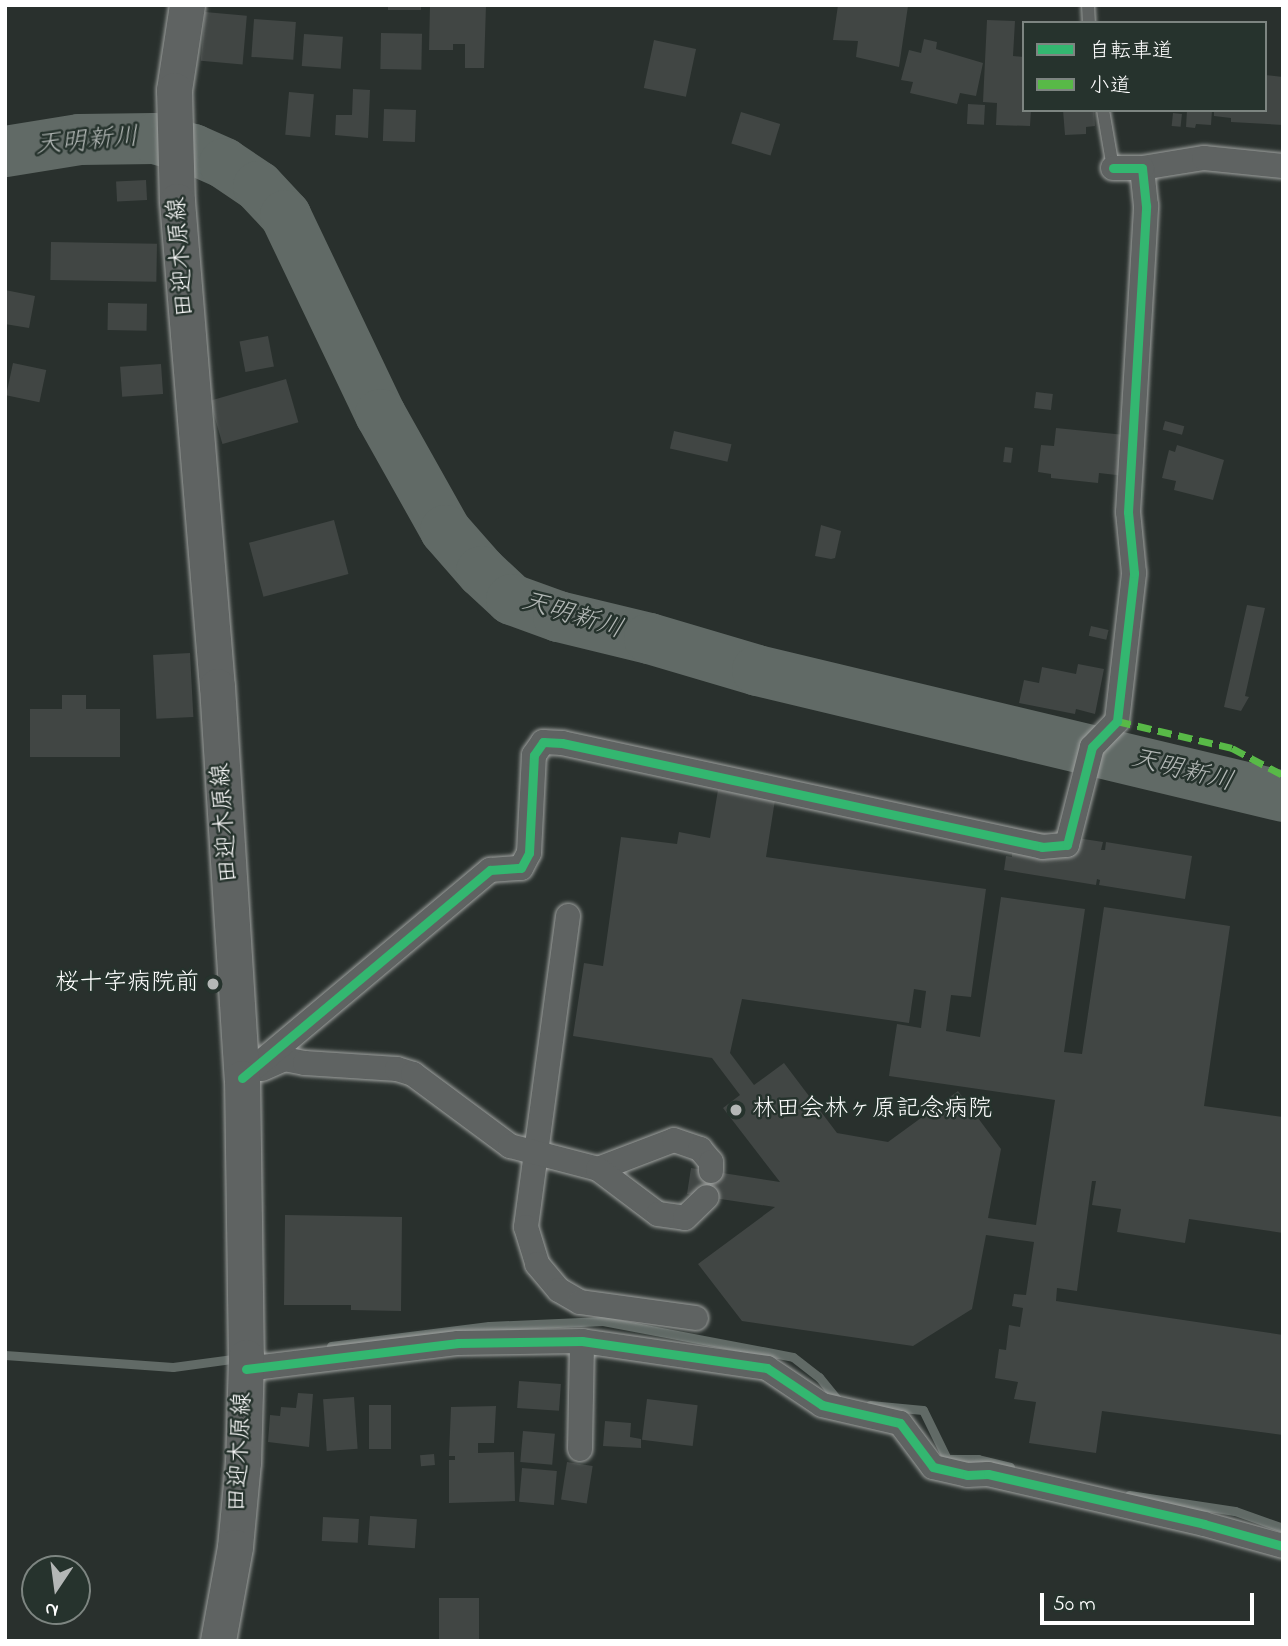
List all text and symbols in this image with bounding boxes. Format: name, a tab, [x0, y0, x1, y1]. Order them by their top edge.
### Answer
legend	[1022, 21, 1267, 112]
text: 自転車道	[1089, 37, 1173, 67]
text: 小道	[1089, 72, 1131, 102]
water label: 天明新川	[34, 123, 140, 163]
street label: 田迎木原線	[163, 196, 201, 318]
water label: 天明新川	[518, 587, 626, 647]
water label: 天明新川	[1128, 744, 1236, 800]
street label: 田迎木原線	[207, 762, 245, 884]
place label: 桜十字病院前	[55, 970, 199, 998]
marker: 桜十字病院前	[205, 976, 221, 992]
place label: 林田会林ヶ原記念病院	[752, 1096, 992, 1124]
marker: 林田会林ヶ原記念病院	[726, 1100, 746, 1120]
street label: 田迎木原線	[223, 1391, 259, 1513]
north arrow	[21, 1555, 91, 1625]
scale bar	[1043, 1580, 1256, 1624]
text: 50 m	[1053, 1590, 1096, 1620]
text: N	[42, 1594, 61, 1624]

